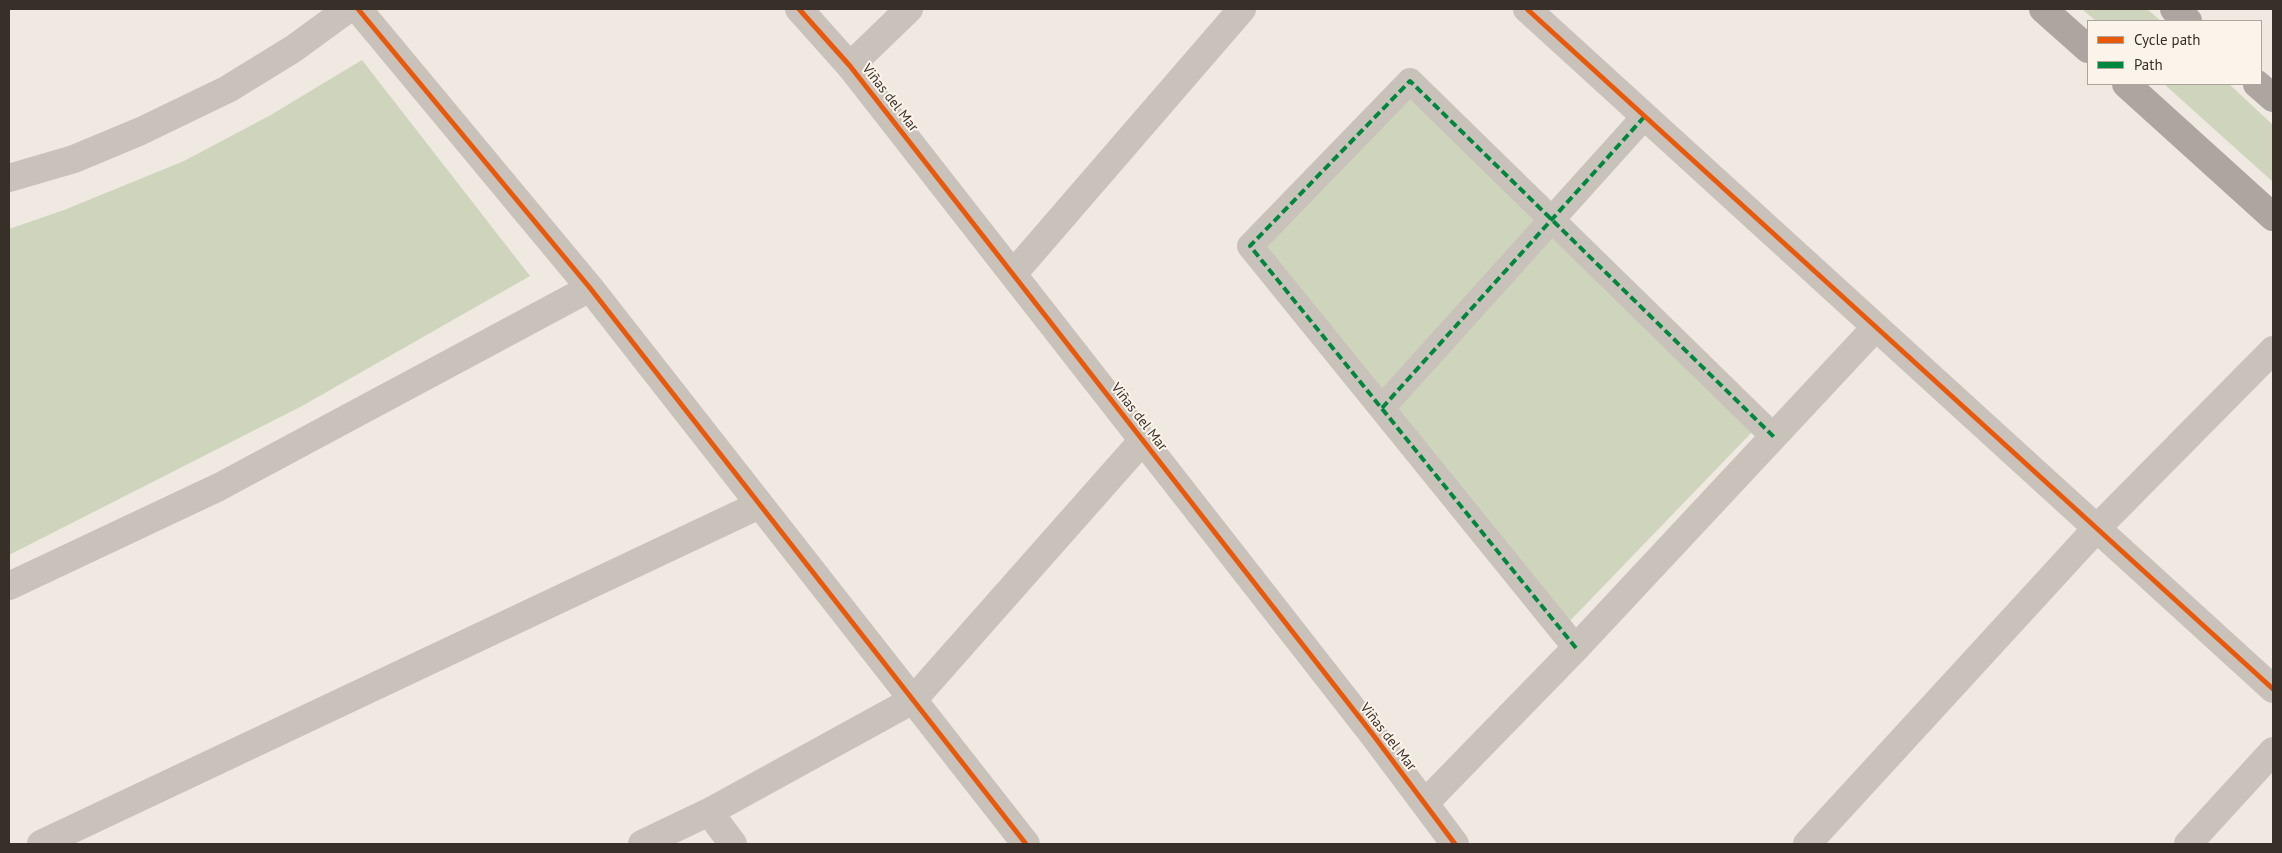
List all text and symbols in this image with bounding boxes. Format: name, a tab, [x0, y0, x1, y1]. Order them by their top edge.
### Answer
legend	[2087, 20, 2262, 85]
text: Cycle path	[2134, 30, 2200, 49]
text: Path	[2134, 55, 2163, 74]
street label: Viñas del Mar	[858, 61, 922, 135]
street label: Viñas del Mar	[1107, 380, 1171, 454]
street label: Viñas del Mar	[1356, 700, 1420, 774]

